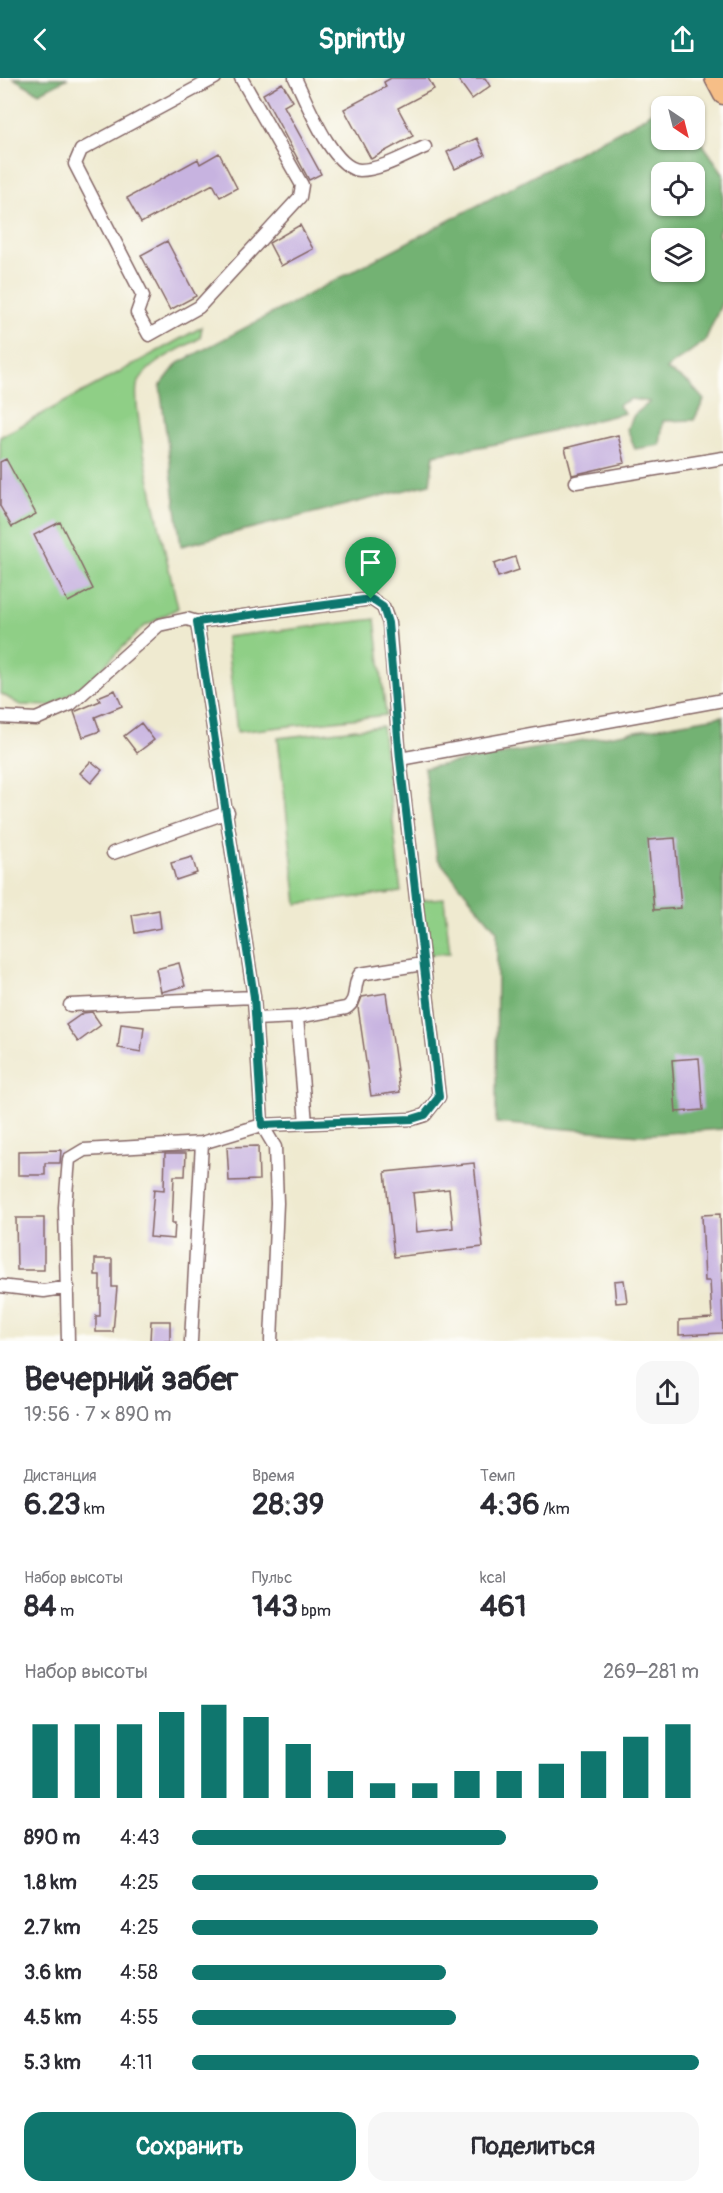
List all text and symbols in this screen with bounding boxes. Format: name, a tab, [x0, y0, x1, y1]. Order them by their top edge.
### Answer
icon: back	[24, 23, 57, 56]
text: Sprintly	[318, 23, 405, 56]
icon: share	[666, 23, 699, 56]
north arrow	[651, 96, 705, 150]
map controls	[651, 96, 705, 282]
button: locate	[651, 162, 705, 216]
button: layers	[651, 228, 705, 282]
pin	[345, 537, 396, 599]
icon: arrive	[354, 546, 387, 579]
text: Вечерний забег	[24, 1359, 238, 1400]
button: share	[636, 1361, 699, 1424]
text: 19:56 · 7 × 890 m	[24, 1402, 171, 1427]
text: Дистанция	[24, 1466, 97, 1486]
text: Время	[252, 1466, 295, 1486]
text: Темп	[480, 1466, 515, 1486]
text: 6.23	[24, 1486, 81, 1523]
text: 28:39	[252, 1486, 324, 1523]
text: 4:36	[480, 1486, 540, 1523]
text: km	[81, 1499, 105, 1519]
text: /km	[540, 1499, 570, 1519]
text: Набор высоты	[24, 1568, 123, 1588]
text: Пульс	[252, 1568, 292, 1588]
text: kcal	[480, 1568, 506, 1588]
text: 84	[24, 1588, 57, 1625]
text: 143	[252, 1588, 298, 1625]
text: 461	[480, 1588, 527, 1625]
text: m	[57, 1601, 74, 1621]
text: bpm	[298, 1601, 331, 1621]
text: Набор высоты	[24, 1659, 148, 1684]
text: 269–281 m	[603, 1659, 699, 1684]
text: 890 m	[24, 1825, 80, 1850]
text: 4:43	[120, 1825, 160, 1850]
text: 1.8 km	[24, 1870, 77, 1895]
text: 4:25	[120, 1870, 159, 1895]
text: 2.7 km	[24, 1915, 81, 1940]
text: 4:25	[120, 1915, 159, 1940]
text: 3.6 km	[24, 1960, 82, 1985]
text: 4:58	[120, 1960, 158, 1985]
text: 4.5 km	[24, 2005, 81, 2030]
text: 4:55	[120, 2005, 159, 2030]
text: 5.3 km	[24, 2050, 81, 2075]
text: 4:11	[120, 2050, 153, 2075]
button: Сохранить	[24, 2112, 356, 2181]
button: Поделиться	[368, 2112, 699, 2181]

